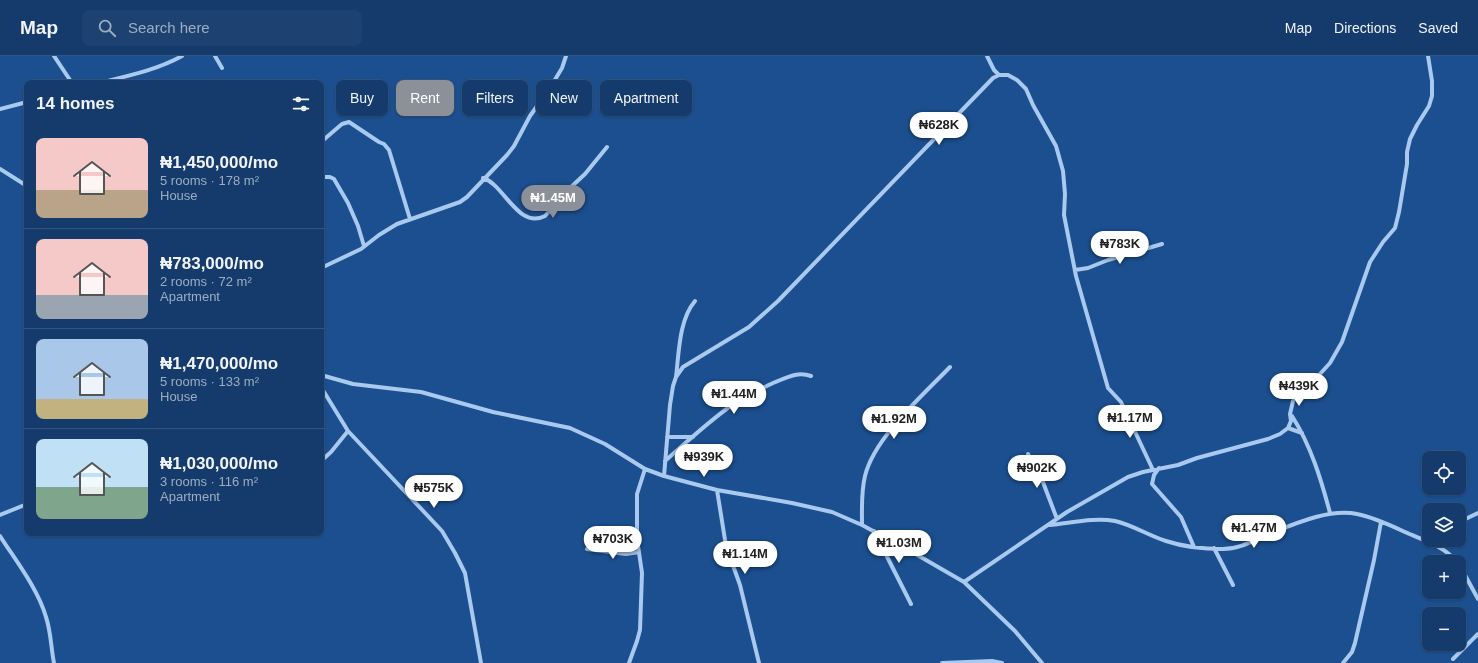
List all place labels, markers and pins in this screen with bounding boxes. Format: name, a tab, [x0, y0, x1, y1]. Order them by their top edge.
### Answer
pin: ₦628K	[911, 112, 967, 146]
pin: ₦1.45M	[520, 185, 586, 219]
pin: ₦783K	[1092, 231, 1148, 265]
pin: ₦439K	[1271, 373, 1327, 407]
pin: ₦1.44M	[701, 381, 767, 415]
pin: ₦1.17M	[1097, 405, 1163, 439]
pin: ₦1.92M	[861, 406, 927, 440]
pin: ₦939K	[676, 444, 732, 478]
pin: ₦902K	[1009, 455, 1065, 489]
pin: ₦575K	[406, 475, 462, 509]
pin: ₦1.47M	[1221, 515, 1287, 549]
pin: ₦703K	[585, 526, 641, 560]
pin: ₦1.03M	[866, 530, 932, 564]
pin: ₦1.14M	[712, 541, 778, 575]

